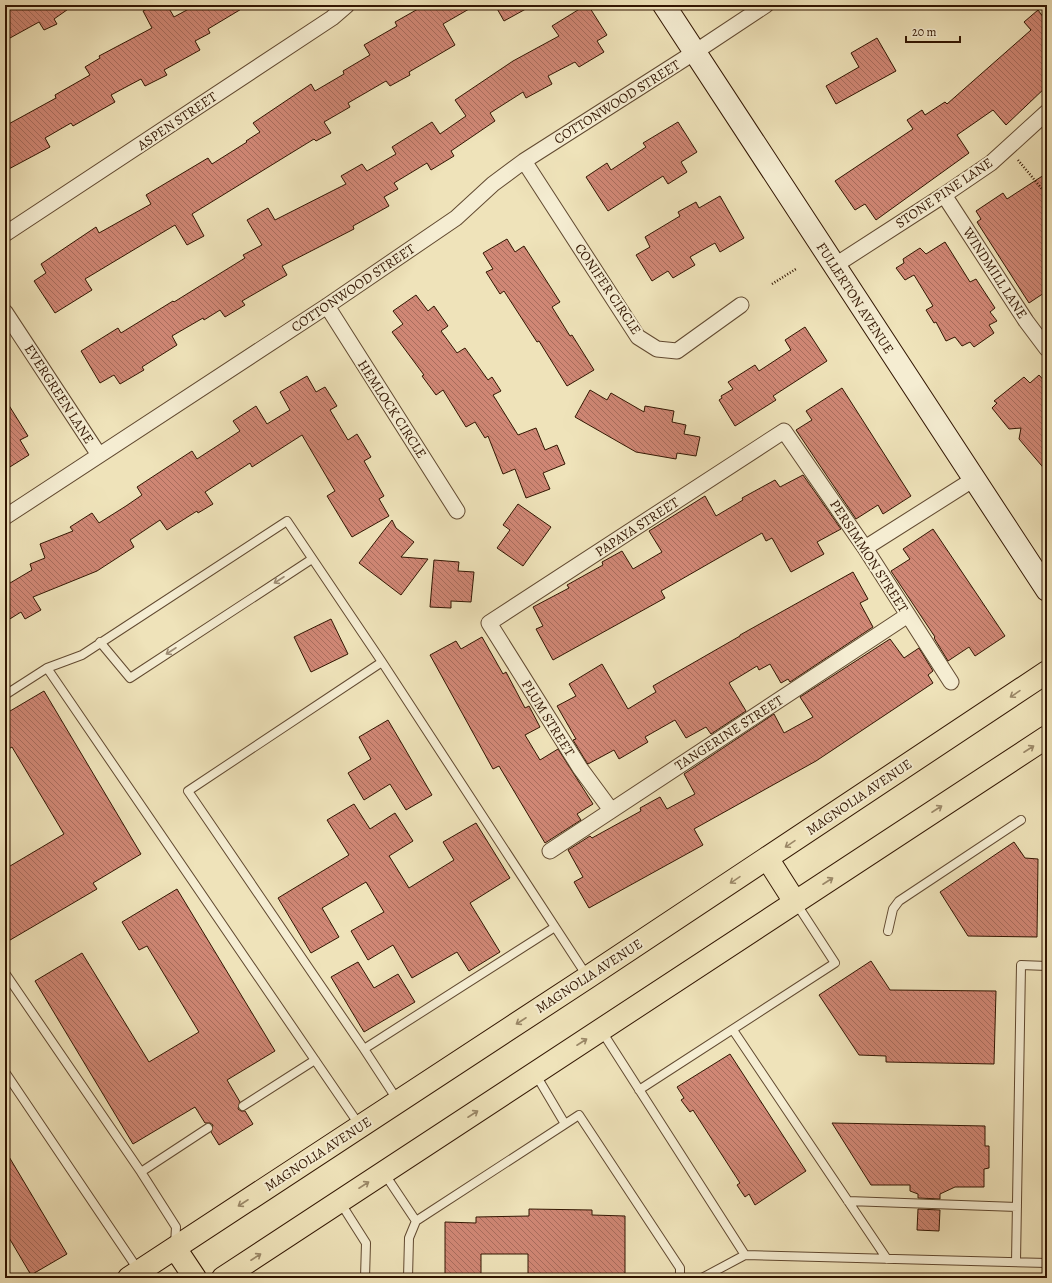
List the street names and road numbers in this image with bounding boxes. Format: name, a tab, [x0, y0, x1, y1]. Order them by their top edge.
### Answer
street label: COTTONWOOD STREET	[550, 55, 684, 149]
street label: ASPEN STREET	[133, 87, 221, 155]
street label: STONE PINE LANE	[892, 153, 996, 233]
street label: WINDMILL LANE	[958, 223, 1032, 322]
street label: COTTONWOOD STREET	[287, 239, 419, 337]
street label: FULLERTON AVENUE	[812, 239, 898, 357]
street label: CONIFER CIRCLE	[570, 240, 646, 338]
street label: EVERGREEN LANE	[20, 341, 98, 447]
street label: HEMLOCK CIRCLE	[353, 356, 431, 462]
street label: PAPAYA STREET	[591, 493, 683, 561]
street label: PERSIMMON STREET	[825, 496, 913, 616]
street label: PLUM STREET	[517, 676, 579, 760]
street label: TANGERINE STREET	[671, 691, 787, 775]
street label: MAGNOLIA AVENUE	[802, 754, 916, 840]
street label: MAGNOLIA AVENUE	[532, 934, 646, 1018]
street label: MAGNOLIA AVENUE	[261, 1112, 375, 1196]

